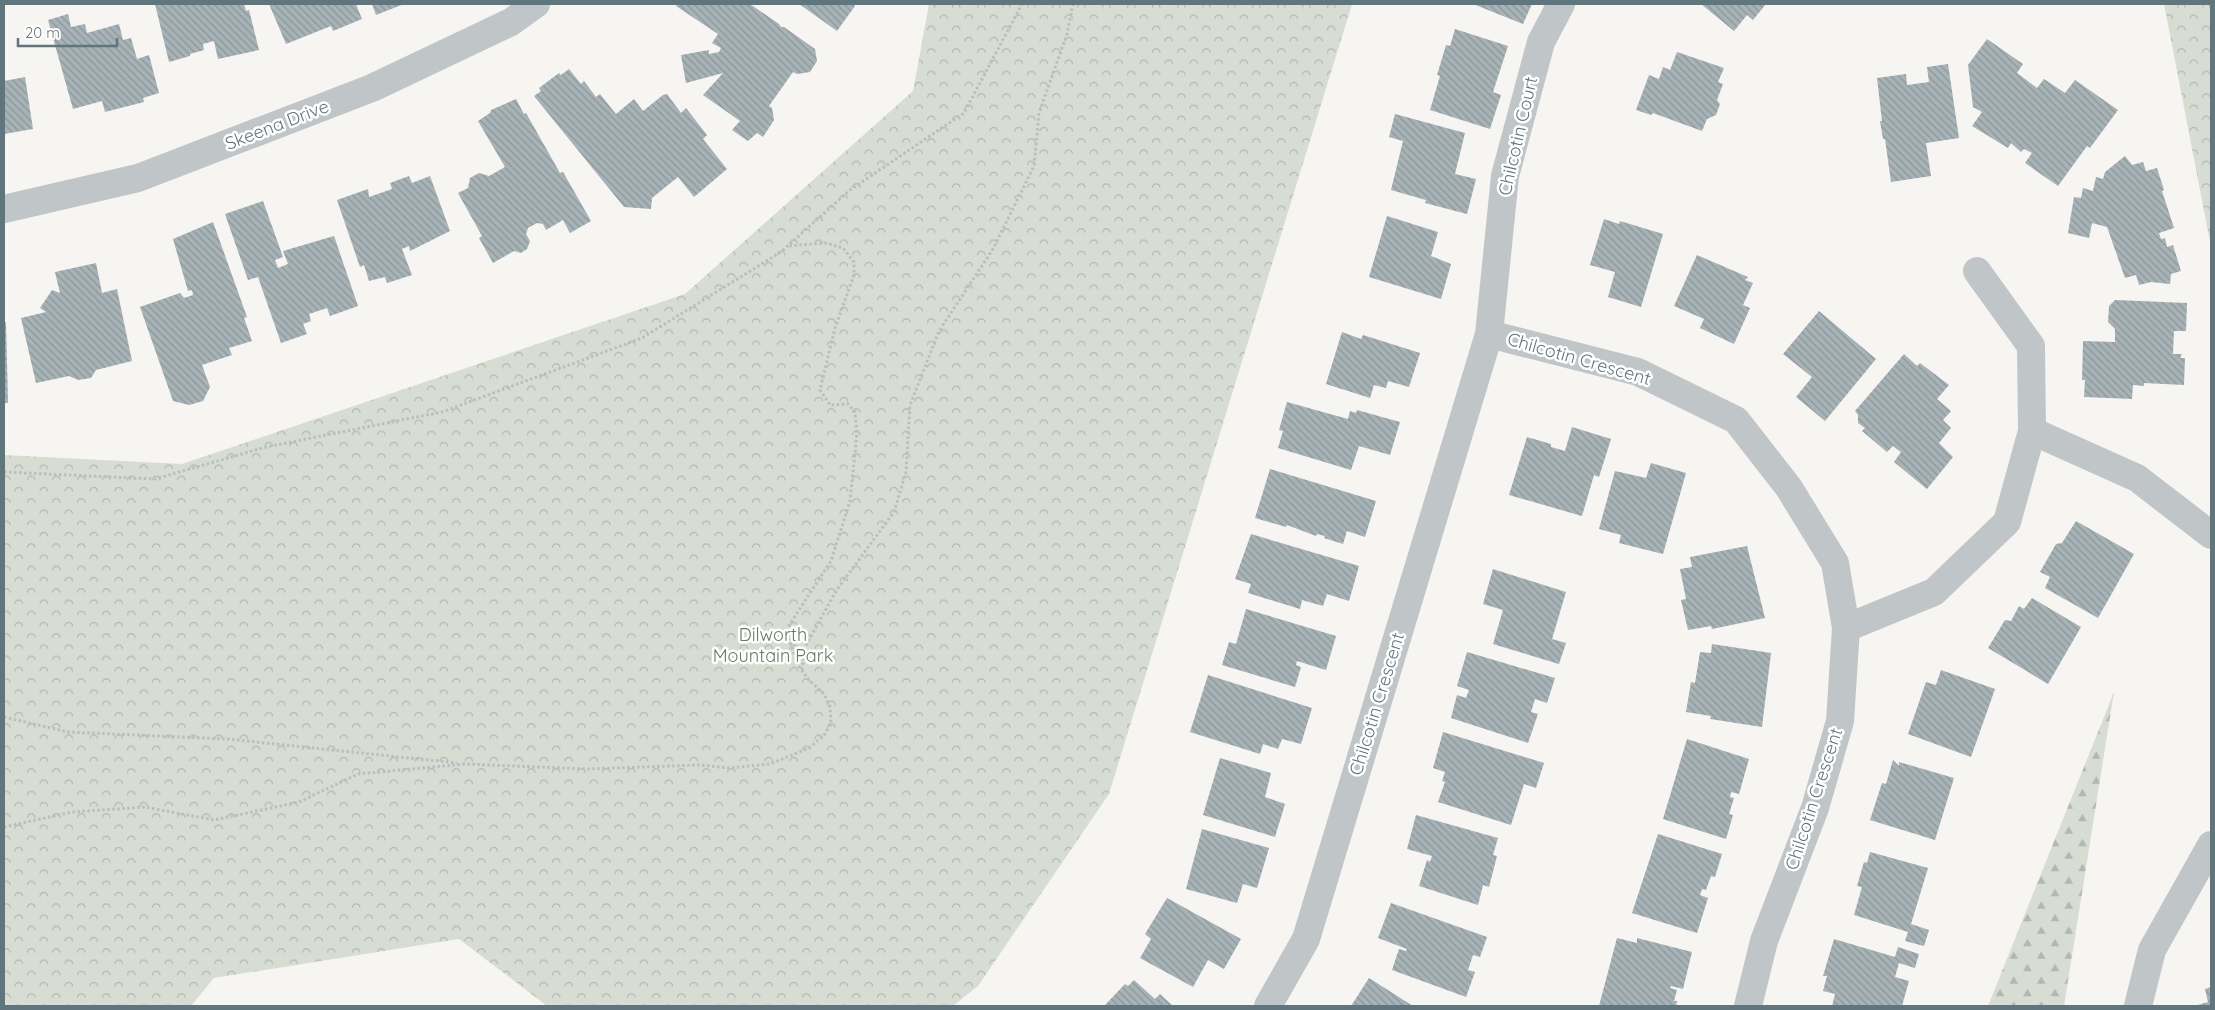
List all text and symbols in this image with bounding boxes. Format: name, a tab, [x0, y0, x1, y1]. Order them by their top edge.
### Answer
scale bar	[18, 15, 116, 47]
text: 20 m	[25, 23, 60, 42]
street label: Chilcotin Court	[1493, 74, 1542, 198]
street label: Skeena Drive	[222, 94, 332, 155]
street label: Chilcotin Crescent	[1505, 327, 1654, 390]
park label: Dilworth Mountain Park	[713, 623, 833, 667]
street label: Chilcotin Crescent	[1344, 630, 1409, 778]
street label: Chilcotin Crescent	[1780, 725, 1847, 873]

